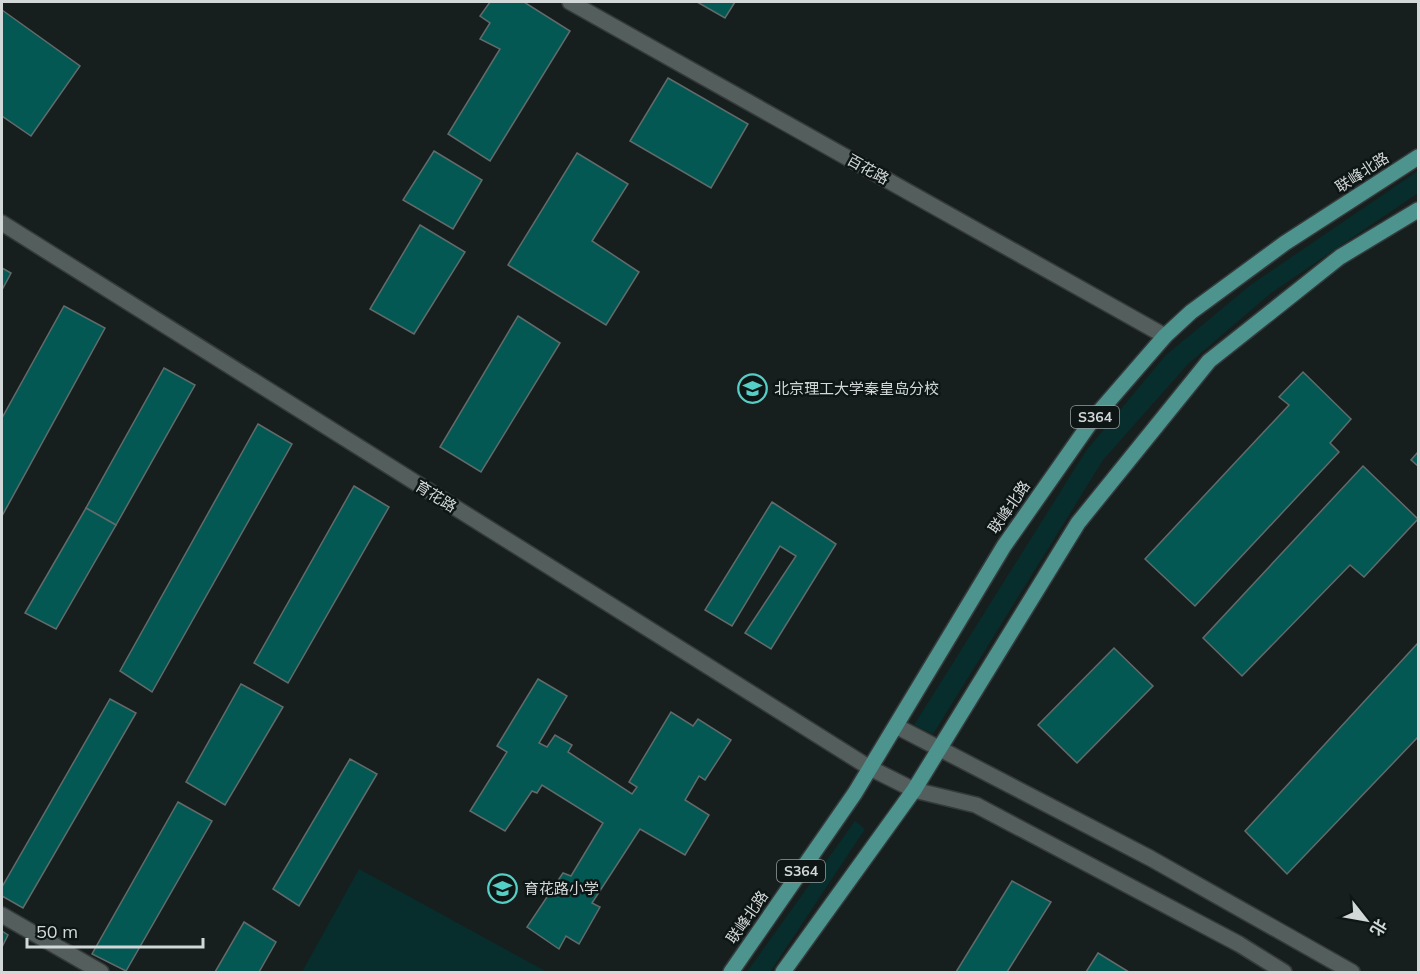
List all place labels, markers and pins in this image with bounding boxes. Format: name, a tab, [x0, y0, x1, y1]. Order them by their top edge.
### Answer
school or university icon: 北京理工大学秦皇岛分校	[737, 372, 769, 404]
place label: 北京理工大学秦皇岛分校	[774, 379, 939, 398]
school or university icon: 育花路小学	[487, 872, 519, 904]
place label: 育花路小学	[524, 879, 599, 898]

